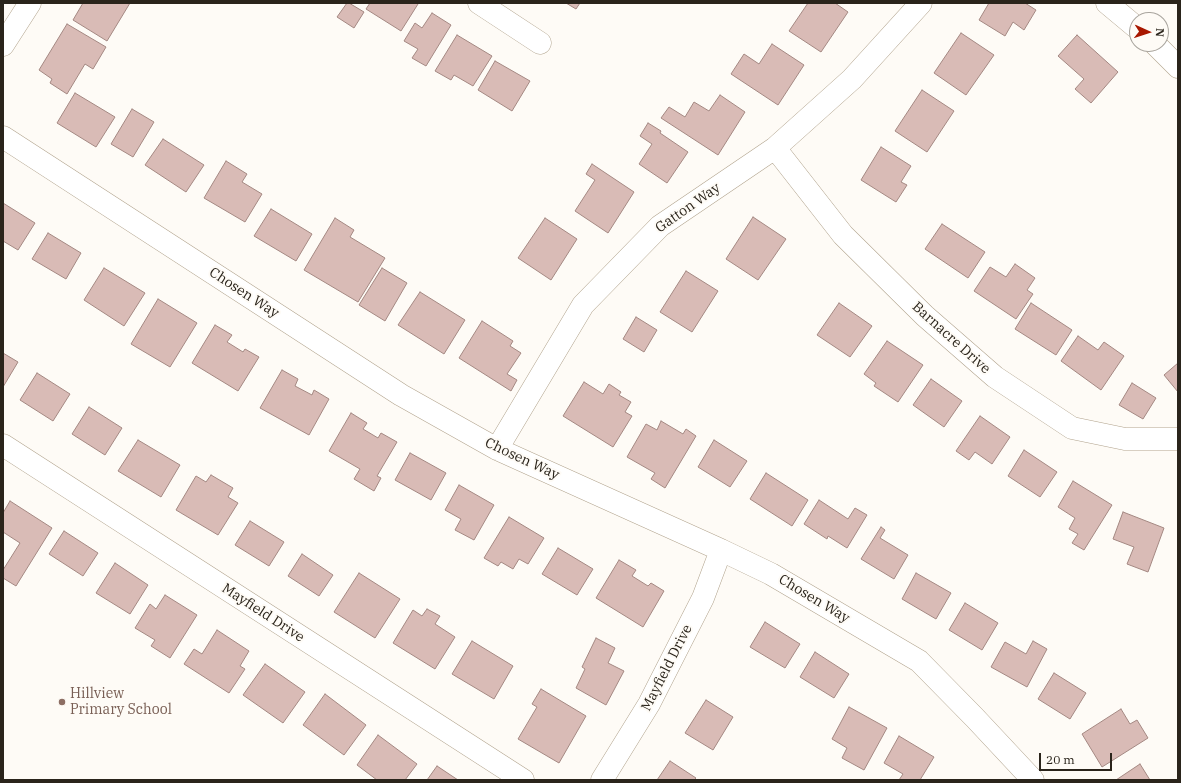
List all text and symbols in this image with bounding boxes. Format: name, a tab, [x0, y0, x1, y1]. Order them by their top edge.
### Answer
north arrow	[1129, 12, 1169, 52]
text: N	[1153, 28, 1167, 37]
street label: Gatton Way	[652, 180, 724, 236]
street label: Chosen Way	[206, 264, 282, 322]
street label: Barnacre Drive	[908, 299, 994, 377]
street label: Chosen Way	[482, 434, 562, 484]
street label: Chosen Way	[775, 571, 853, 627]
street label: Mayfield Drive	[219, 580, 307, 646]
street label: Mayfield Drive	[638, 622, 696, 714]
place label: Hillview Primary School	[70, 686, 172, 718]
marker: Hillview Primary School	[57, 697, 67, 707]
scale bar	[1041, 745, 1114, 771]
text: 20 m	[1046, 752, 1075, 767]

